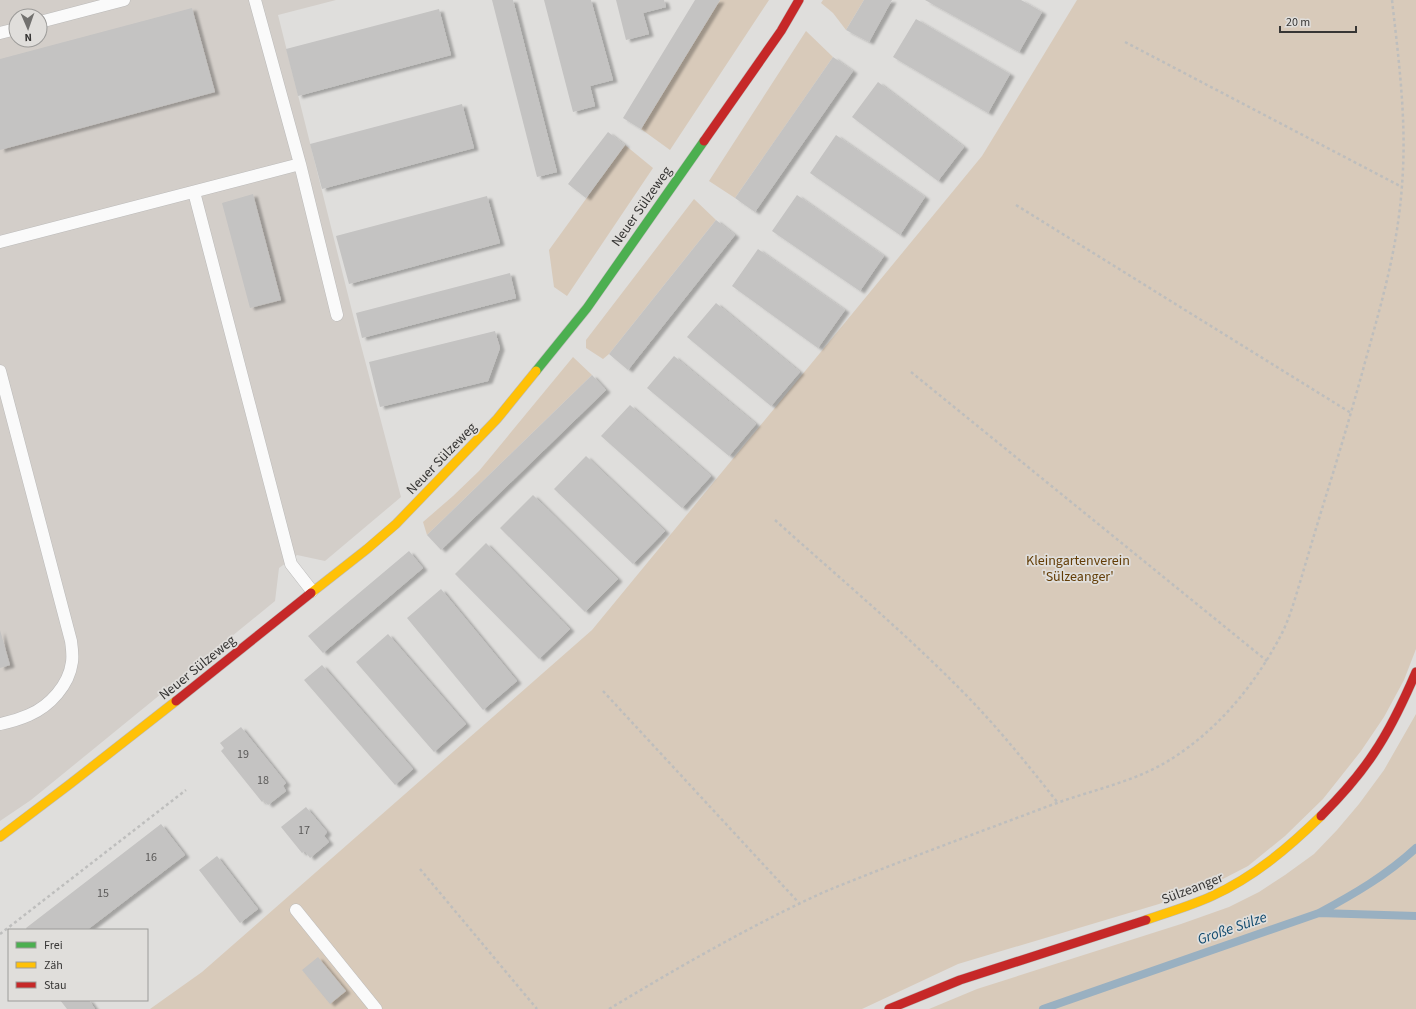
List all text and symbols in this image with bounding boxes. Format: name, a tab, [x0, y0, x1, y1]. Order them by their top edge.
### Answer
north arrow	[8, 8, 48, 48]
scale bar	[1280, 8, 1356, 34]
text: 20 m	[1286, 14, 1310, 31]
text: N	[24, 30, 32, 45]
street label: Neuer Sülzeweg	[607, 163, 677, 251]
street label: Neuer Sülzeweg	[402, 418, 481, 499]
park label: Kleingartenverein 'Sülzeanger'	[1026, 551, 1130, 587]
street label: Neuer Sülzeweg	[155, 631, 240, 705]
house number: 19	[237, 746, 249, 763]
house number: 18	[257, 772, 269, 789]
house number: 17	[298, 822, 310, 839]
house number: 16	[145, 849, 157, 866]
street label: Sülzeanger	[1159, 868, 1226, 910]
house number: 15	[97, 885, 109, 902]
water label: Große Sülze	[1195, 907, 1270, 950]
legend	[8, 929, 148, 1001]
text: Frei	[44, 937, 63, 954]
text: Zäh	[44, 957, 63, 974]
text: Stau	[44, 977, 67, 994]

